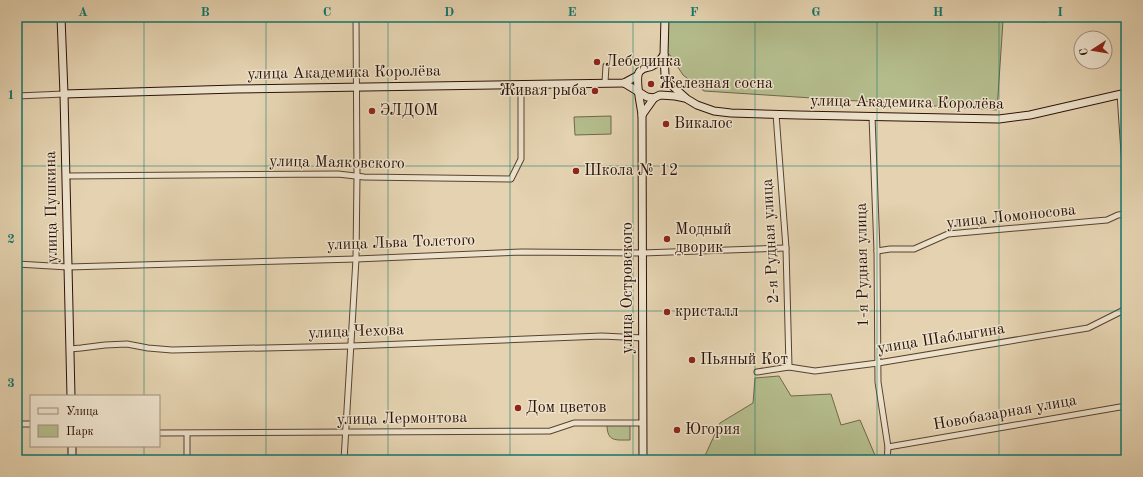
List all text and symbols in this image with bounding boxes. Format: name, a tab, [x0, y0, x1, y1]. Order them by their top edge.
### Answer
text: A	[78, 6, 88, 19]
text: B	[200, 6, 210, 19]
text: C	[323, 6, 331, 19]
text: D	[444, 6, 454, 19]
text: E	[568, 6, 577, 19]
text: F	[690, 6, 699, 19]
text: G	[811, 6, 821, 19]
text: H	[933, 6, 944, 19]
text: I	[1057, 6, 1063, 19]
north arrow	[1073, 30, 1113, 70]
text: С	[1079, 47, 1091, 56]
place label: Лебединка	[605, 54, 681, 70]
marker: Лебединка	[592, 57, 602, 67]
street label: улица Академика Королёва	[247, 63, 441, 83]
place label: Железная сосна	[659, 76, 773, 92]
marker: Железная сосна	[646, 79, 656, 89]
place label: Живая рыба	[499, 83, 587, 99]
marker: Живая рыба	[590, 86, 600, 96]
text: 1	[7, 89, 15, 102]
street label: улица Академика Королёва	[810, 93, 1004, 113]
place label: ЭЛДОМ	[380, 103, 438, 119]
marker: ЭЛДОМ	[367, 106, 377, 116]
place label: Викалос	[674, 116, 733, 132]
marker: Викалос	[661, 119, 671, 129]
street label: улица Пушкина	[43, 151, 61, 263]
street label: улица Маяковского	[269, 154, 405, 172]
place label: Школа № 12	[584, 163, 678, 179]
marker: Школа № 12	[571, 166, 581, 176]
street label: 2-я Рудная улица	[760, 178, 782, 304]
street label: 1-я Рудная улица	[854, 202, 872, 328]
street label: улица Ломоносова	[945, 202, 1077, 232]
street label: улица Островского	[620, 222, 636, 354]
place label: Модный дворик	[675, 222, 732, 256]
street label: улица Льва Толстого	[327, 232, 475, 254]
text: 2	[7, 233, 15, 246]
marker: Модный дворик	[662, 234, 672, 244]
place label: кристалл	[675, 304, 739, 320]
marker: кристалл	[662, 307, 672, 317]
street label: улица Шаблыгина	[876, 321, 1006, 357]
street label: улица Чехова	[308, 322, 404, 342]
place label: Пьяный Кот	[700, 352, 788, 368]
marker: Пьяный Кот	[687, 355, 697, 365]
text: 3	[7, 377, 15, 390]
street label: Новобазарная улица	[932, 392, 1078, 434]
legend	[30, 395, 160, 447]
place label: Дом цветов	[526, 400, 606, 416]
marker: Дом цветов	[513, 403, 523, 413]
text: Улица	[66, 406, 99, 418]
street label: улица Лермонтова	[337, 410, 467, 428]
place label: Югория	[685, 422, 740, 438]
marker: Югория	[672, 425, 682, 435]
text: Парк	[66, 426, 94, 438]

